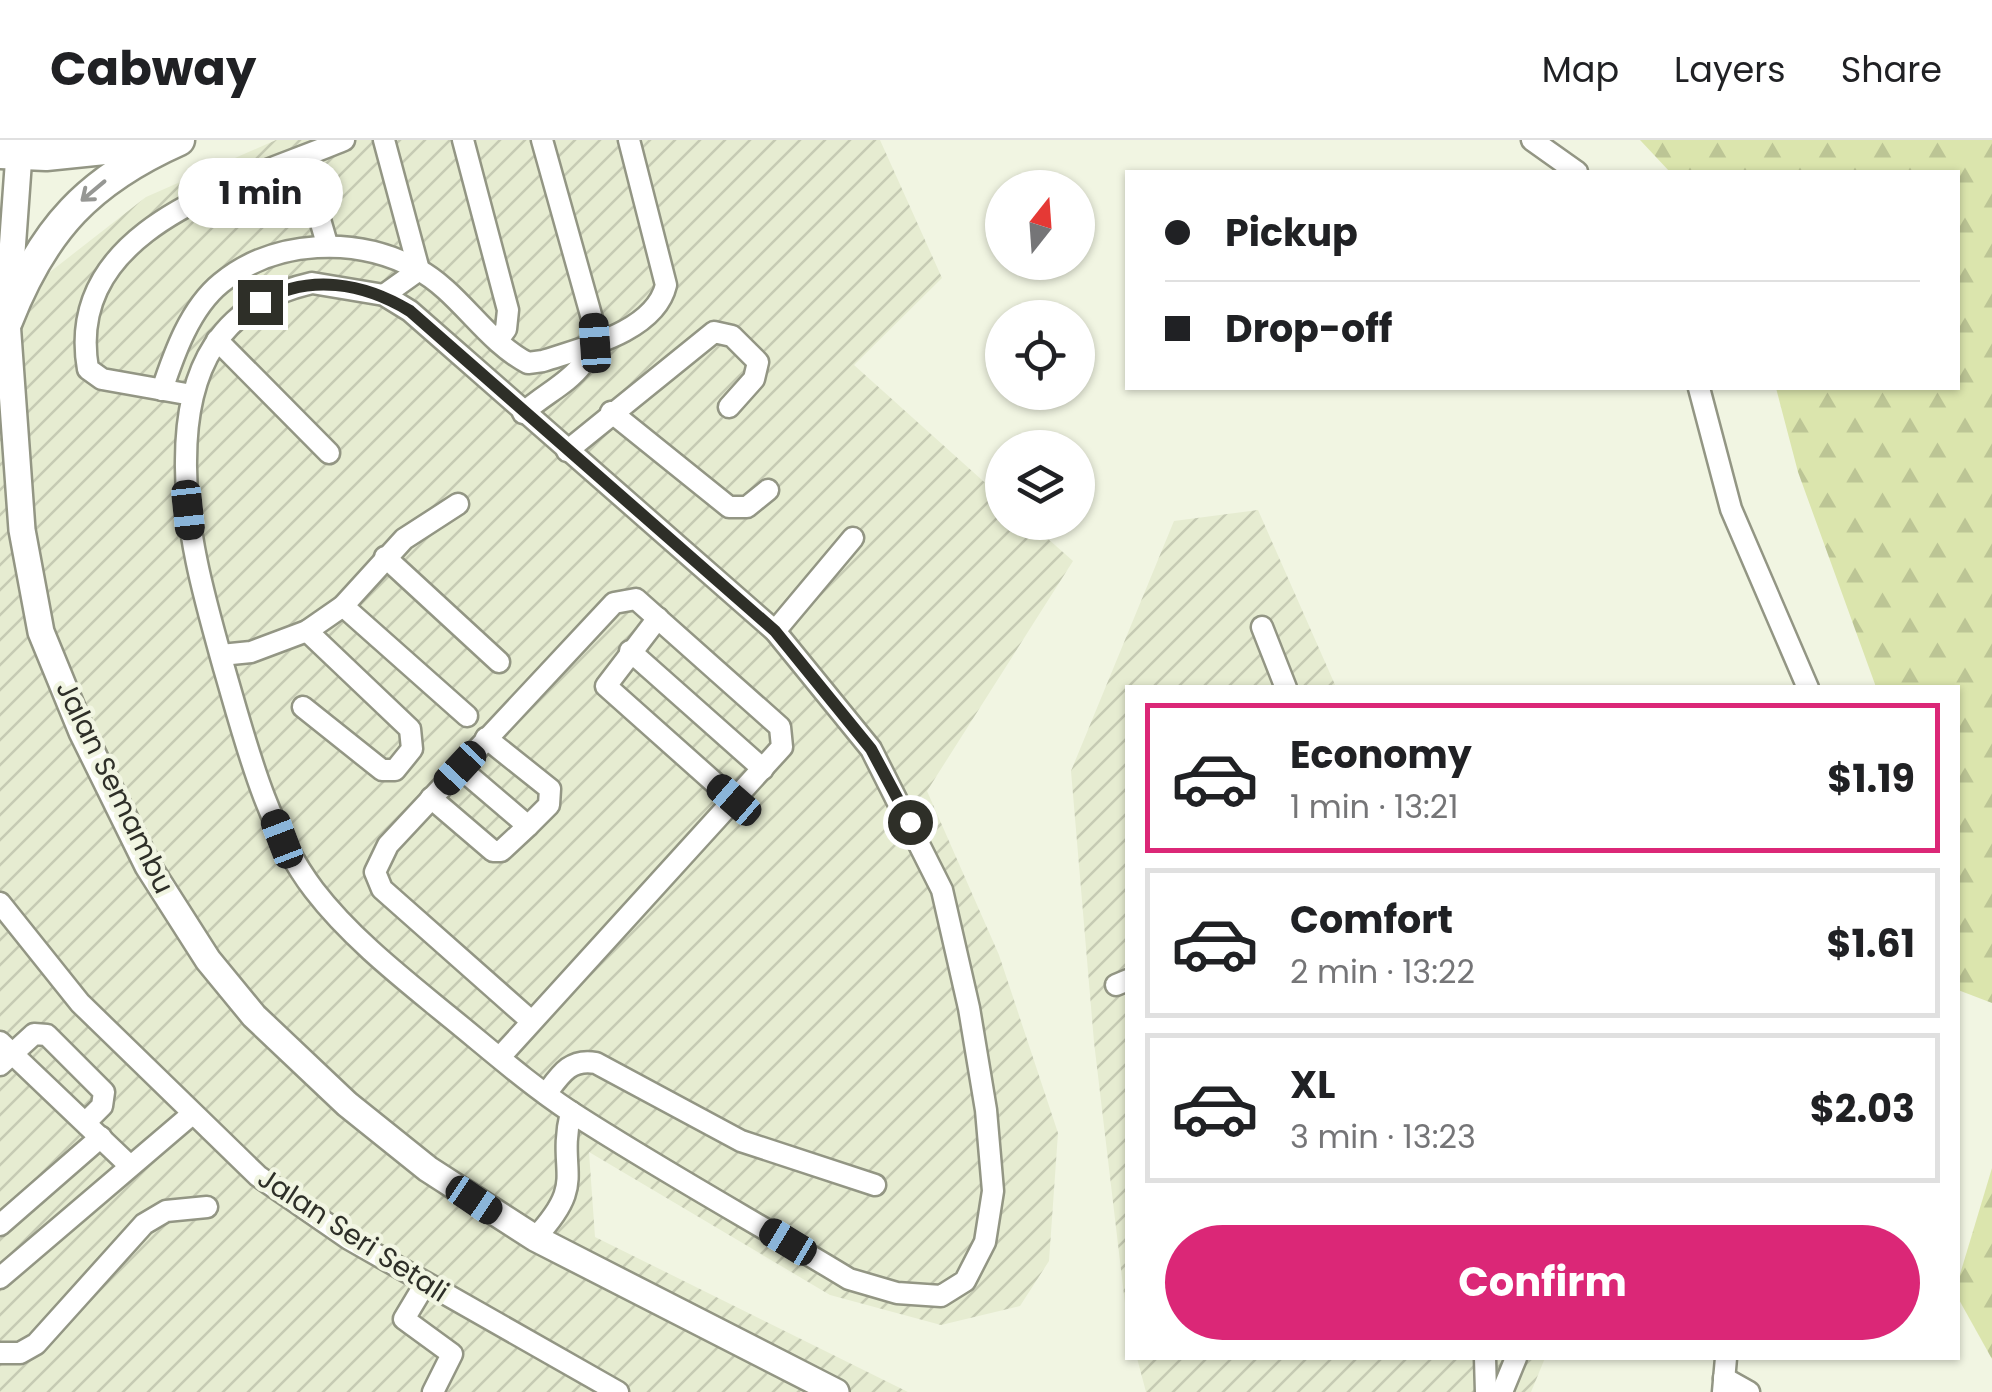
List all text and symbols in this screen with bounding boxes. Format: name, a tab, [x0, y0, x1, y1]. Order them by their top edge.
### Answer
text: Cabway	[50, 35, 256, 102]
text: Map	[1542, 45, 1619, 94]
text: Layers	[1674, 45, 1786, 94]
text: Share	[1841, 45, 1942, 94]
callout: 1 min	[178, 157, 342, 227]
text: 1 min	[219, 170, 302, 215]
north arrow	[985, 170, 1095, 280]
map controls	[985, 170, 1095, 540]
one-way arrow	[81, 180, 107, 202]
text: Pickup	[1225, 206, 1358, 259]
route end	[238, 280, 283, 325]
button: locate	[985, 300, 1095, 410]
text: Drop-off	[1225, 302, 1393, 355]
car	[578, 312, 612, 374]
button: layers	[985, 430, 1095, 540]
car	[170, 479, 206, 541]
street label: Jalan Semambu	[47, 674, 183, 900]
text: Economy	[1290, 728, 1472, 781]
icon: car	[1170, 733, 1260, 823]
car	[429, 736, 491, 800]
text: $1.19	[1827, 752, 1915, 805]
car	[702, 769, 766, 831]
text: 1 min · 13:21	[1290, 784, 1459, 829]
route start	[888, 800, 933, 845]
car	[257, 806, 307, 872]
text: Comfort	[1290, 893, 1453, 946]
icon: car	[1170, 898, 1260, 988]
text: $1.61	[1826, 917, 1915, 970]
text: 2 min · 13:22	[1290, 949, 1475, 994]
text: XL	[1290, 1058, 1335, 1111]
icon: car	[1170, 1063, 1260, 1153]
text: $2.03	[1810, 1082, 1915, 1135]
text: 3 min · 13:23	[1290, 1114, 1476, 1159]
street label: Jalan Seri Setali	[250, 1159, 456, 1311]
car	[441, 1171, 507, 1229]
car	[755, 1214, 821, 1270]
button: Confirm	[1165, 1225, 1920, 1340]

